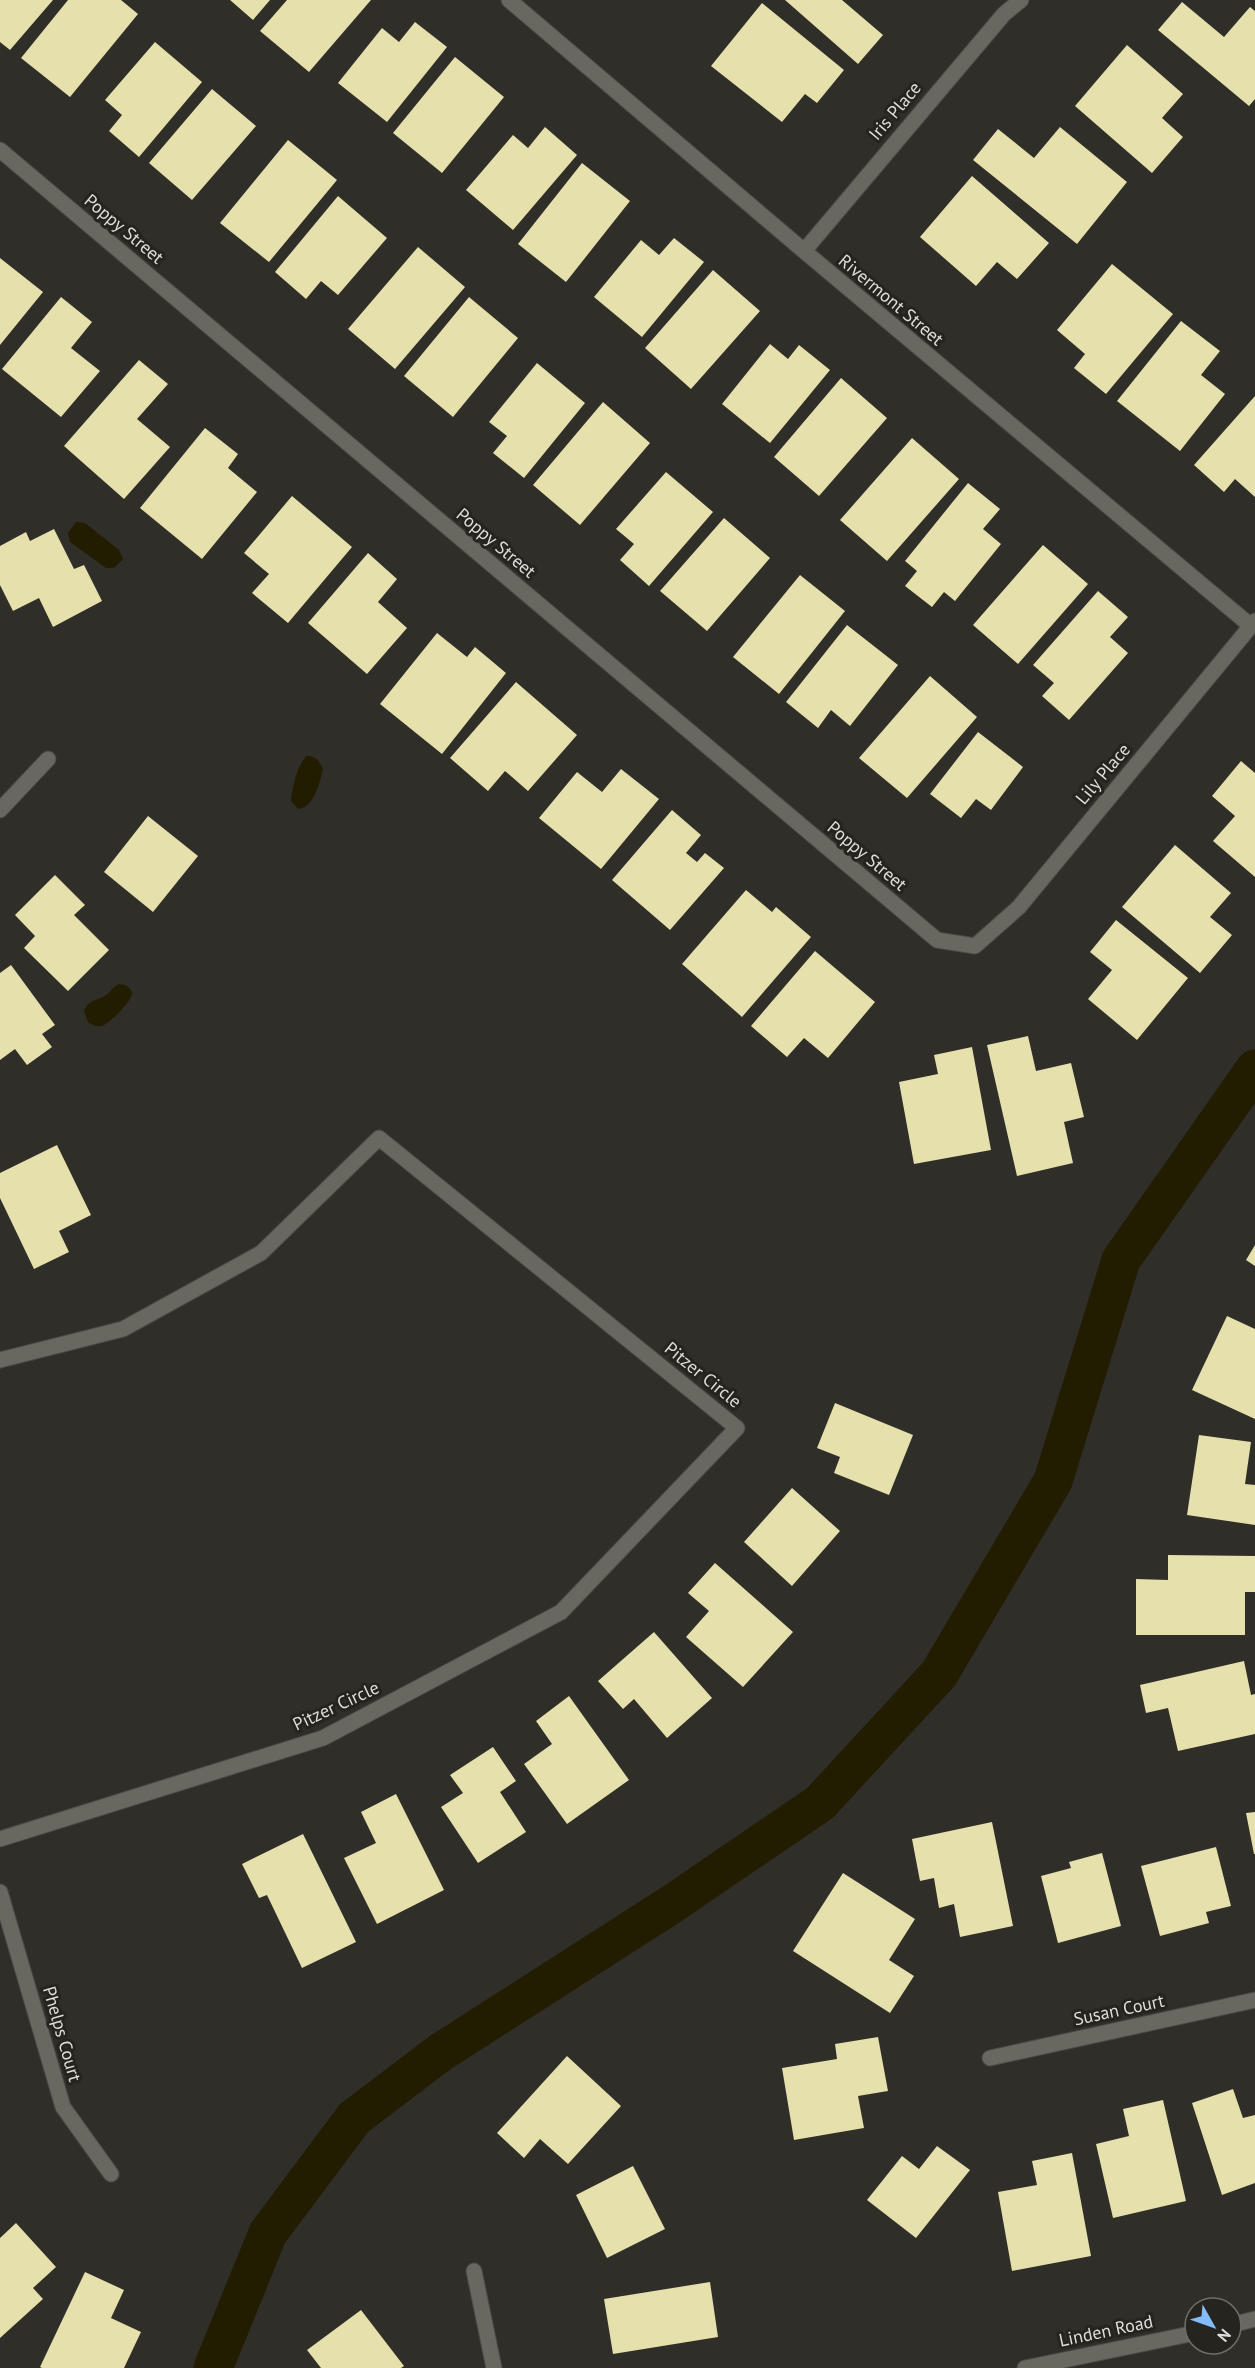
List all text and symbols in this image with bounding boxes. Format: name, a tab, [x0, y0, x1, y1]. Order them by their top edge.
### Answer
street label: Iris Place	[863, 77, 926, 145]
street label: Poppy Street	[80, 189, 169, 269]
street label: Rivermont Street	[834, 249, 949, 350]
street label: Poppy Street	[452, 503, 541, 583]
street label: Lily Place	[1070, 738, 1135, 809]
street label: Poppy Street	[823, 816, 912, 896]
street label: Pitzer Circle	[660, 1337, 747, 1413]
street label: Pitzer Circle	[289, 1676, 383, 1736]
street label: Phelps Court	[38, 1983, 87, 2084]
street label: Susan Court	[1071, 1989, 1166, 2030]
north arrow	[1183, 2296, 1243, 2356]
street label: Linden Road	[1057, 2309, 1155, 2352]
text: N	[1213, 2325, 1236, 2346]

